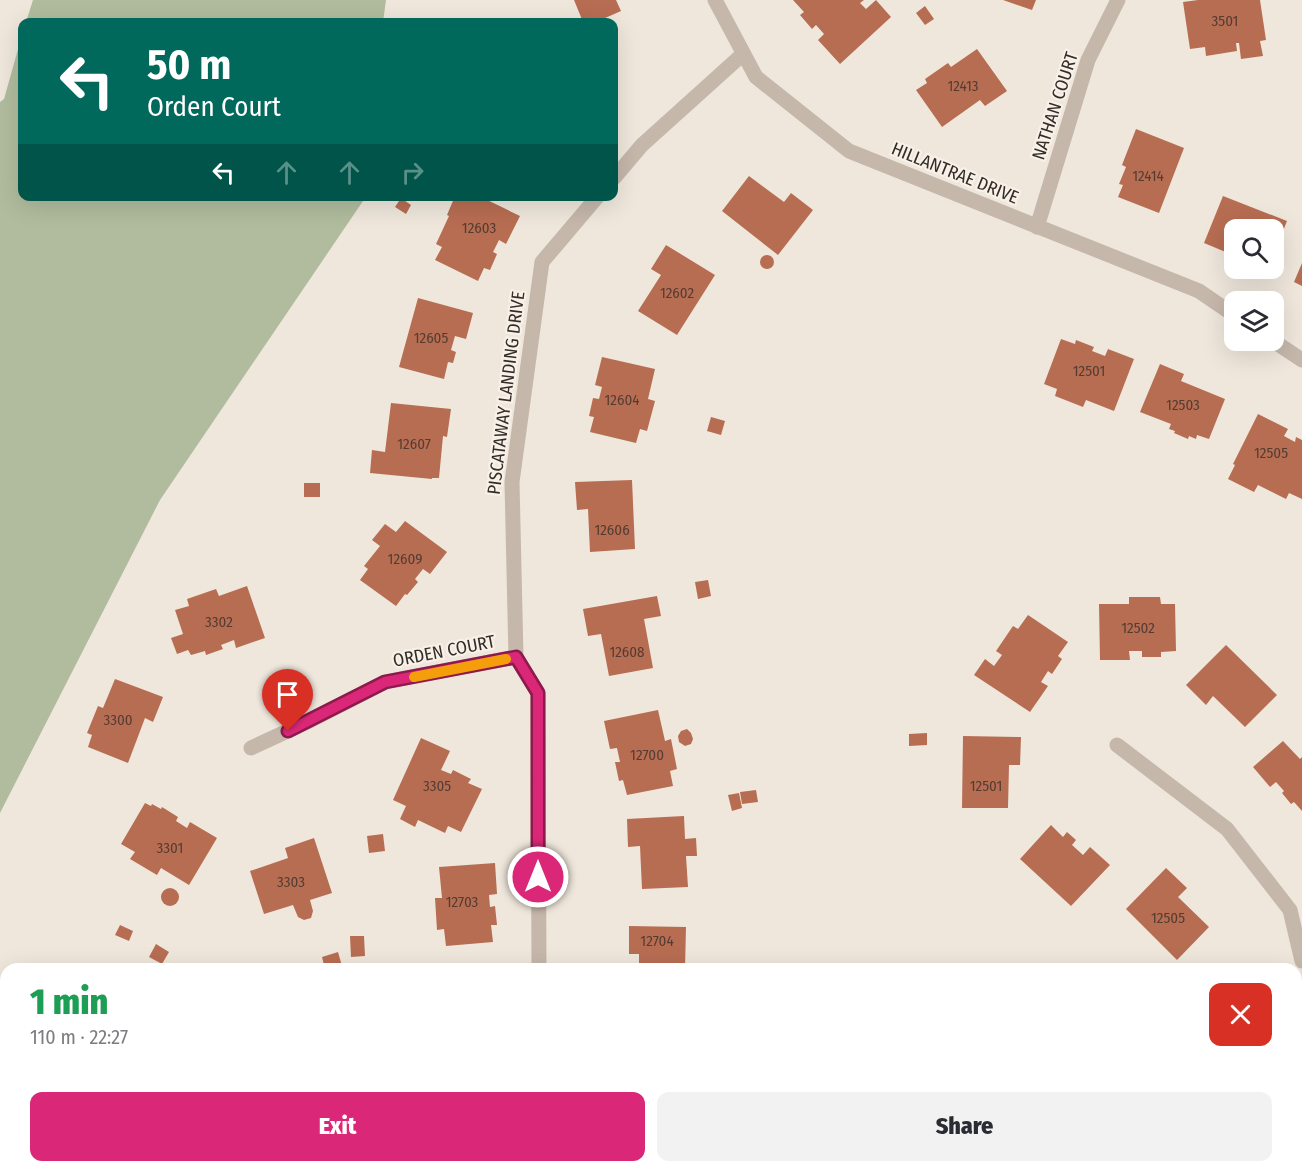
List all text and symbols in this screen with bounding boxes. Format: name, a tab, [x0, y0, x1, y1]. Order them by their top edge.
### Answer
house number: 3501	[1212, 12, 1238, 30]
text: 50 m	[147, 40, 231, 90]
icon: left	[48, 42, 126, 120]
street label: NATHAN COURT	[1027, 49, 1083, 163]
house number: 12413	[947, 77, 979, 95]
text: Orden Court	[147, 91, 281, 123]
street label: HILLANTRAE DRIVE	[888, 138, 1022, 208]
icon: left	[207, 156, 240, 189]
icon: ahead	[270, 156, 303, 189]
icon: ahead	[333, 156, 366, 189]
icon: right	[396, 156, 429, 189]
house number: 12414	[1132, 167, 1164, 185]
house number: 12603	[462, 219, 496, 237]
map controls	[1224, 219, 1284, 351]
button: search	[1224, 219, 1284, 279]
house number: 12602	[660, 284, 694, 302]
street label: PISCATAWAY LANDING DRIVE	[483, 290, 529, 496]
button: layers	[1224, 291, 1284, 351]
house number: 12605	[414, 329, 448, 347]
house number: 12501	[1073, 362, 1105, 380]
house number: 12604	[605, 391, 639, 409]
house number: 12503	[1166, 396, 1200, 414]
house number: 12607	[397, 435, 431, 453]
house number: 12505	[1254, 444, 1288, 462]
house number: 12606	[594, 521, 630, 539]
house number: 12609	[388, 550, 422, 568]
house number: 3302	[205, 613, 233, 631]
house number: 12502	[1121, 619, 1155, 637]
street label: ORDEN COURT	[391, 630, 498, 672]
house number: 12608	[609, 643, 645, 661]
pin	[262, 669, 313, 731]
icon: arrive	[271, 678, 304, 711]
house number: 3300	[103, 711, 133, 729]
house number: 12700	[630, 746, 664, 764]
house number: 3305	[423, 777, 451, 795]
house number: 12501	[970, 777, 1002, 795]
house number: 3301	[157, 839, 183, 857]
position arrow	[506, 845, 570, 909]
house number: 3303	[277, 873, 305, 891]
house number: 12703	[446, 893, 479, 911]
house number: 12505	[1151, 909, 1185, 927]
house number: 12704	[640, 932, 674, 950]
text: 1 min	[30, 980, 108, 1024]
button: close	[1209, 983, 1272, 1046]
text: 110 m · 22:27	[30, 1025, 128, 1049]
button: Exit	[30, 1092, 645, 1161]
button: Share	[657, 1092, 1272, 1161]

